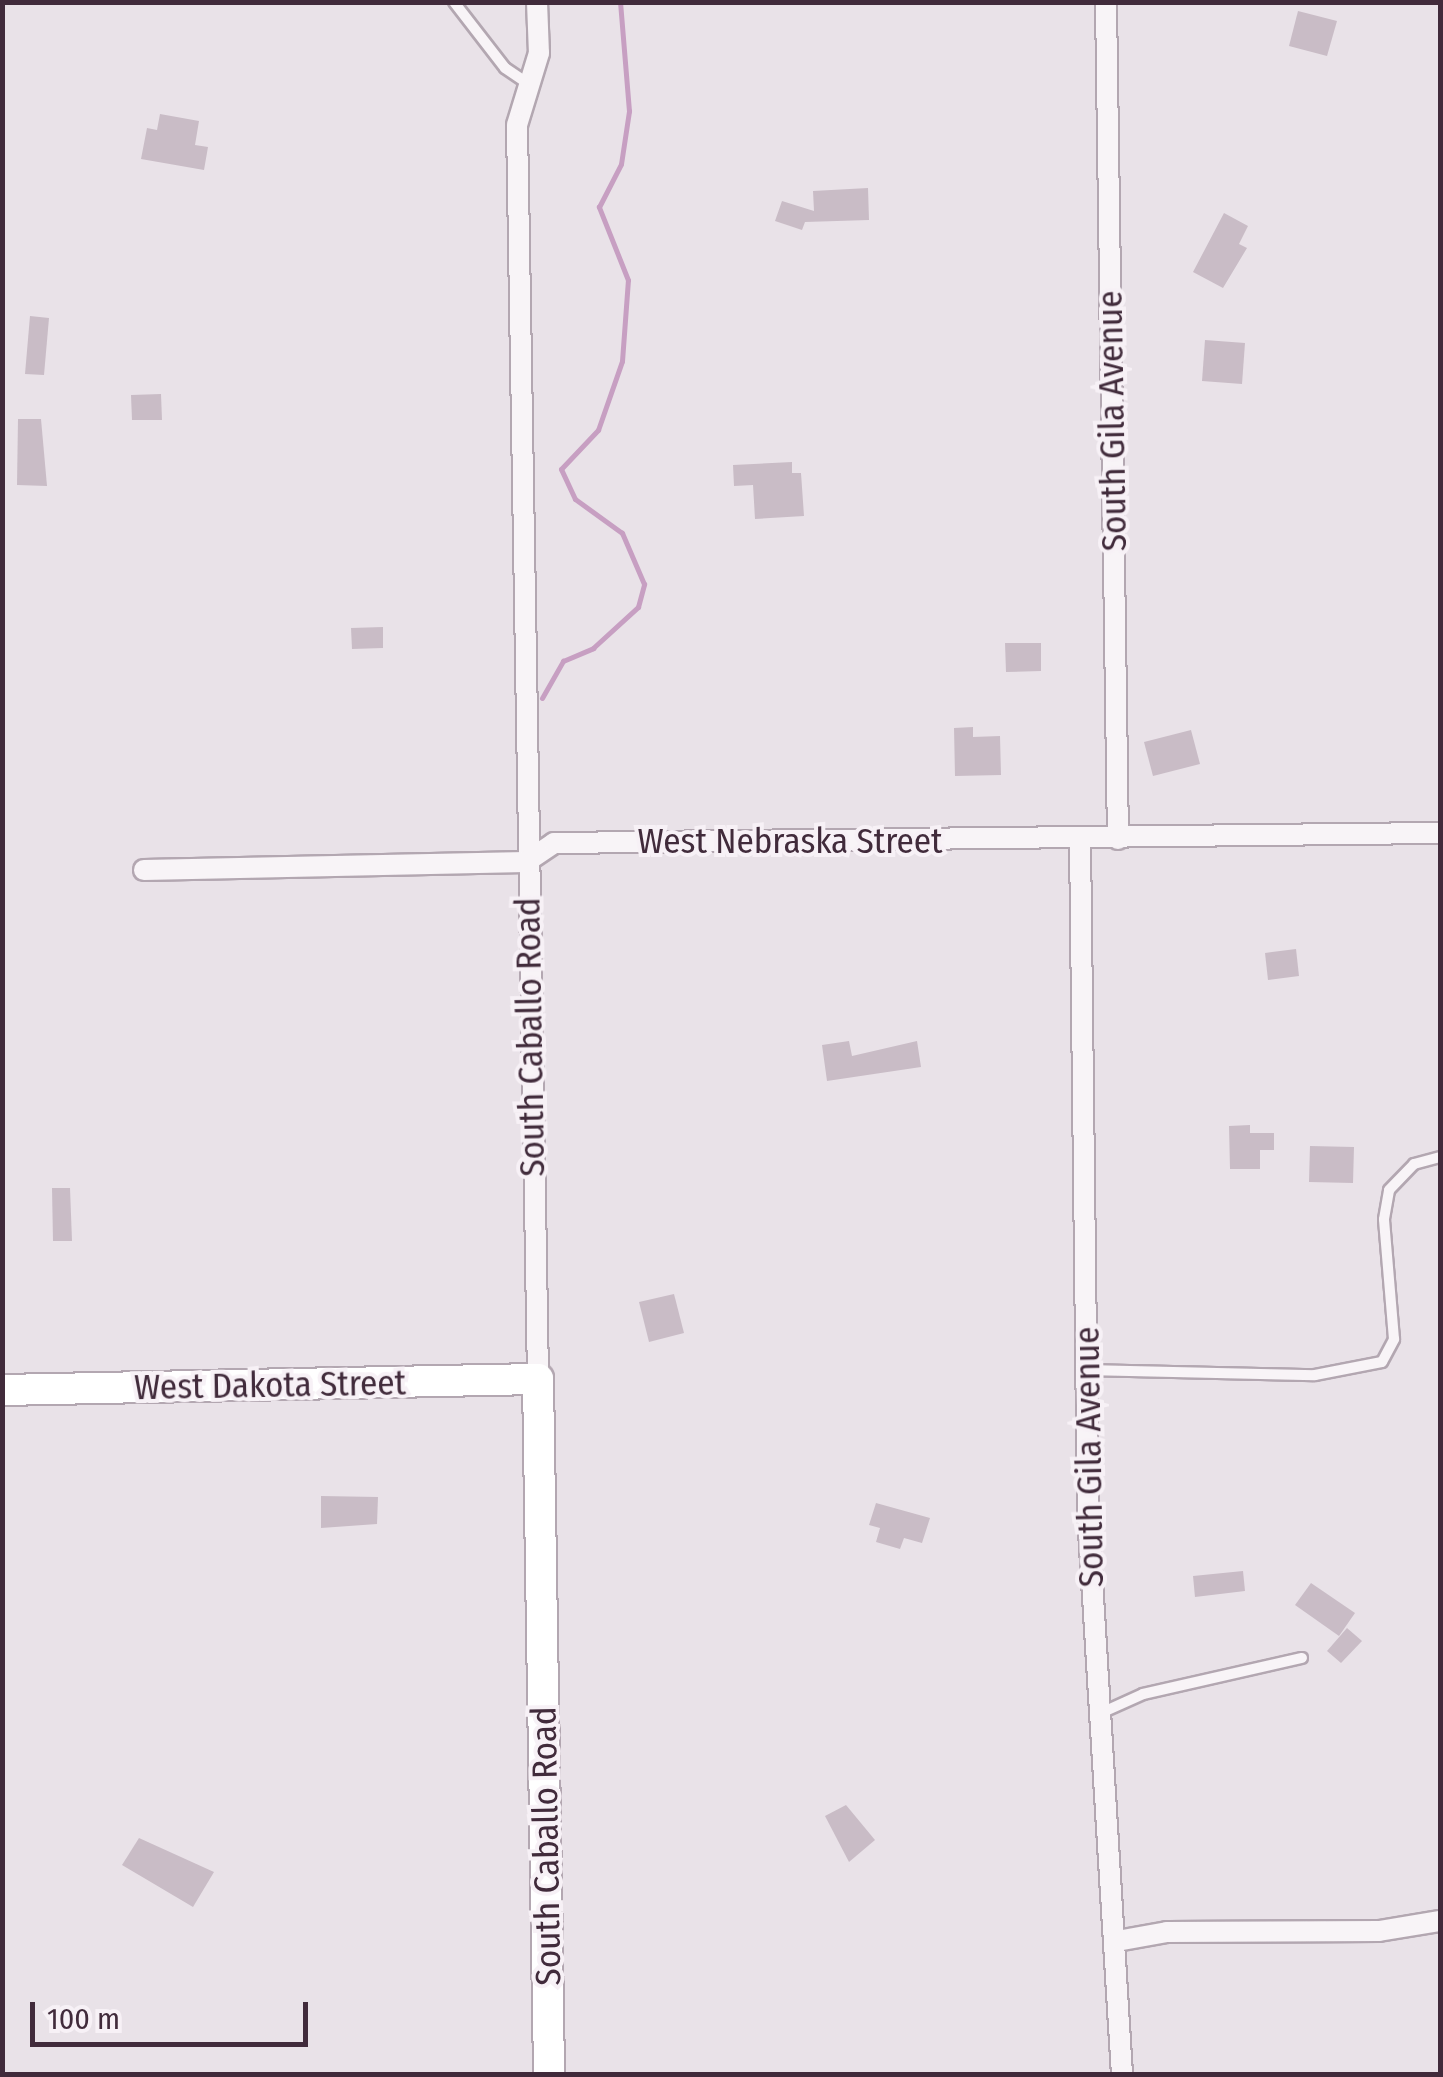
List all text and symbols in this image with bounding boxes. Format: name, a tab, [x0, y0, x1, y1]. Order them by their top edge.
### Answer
street label: South Gila Avenue	[1089, 290, 1135, 552]
street label: West Nebraska Street	[637, 820, 943, 862]
street label: South Caballo Road	[507, 897, 553, 1177]
street label: South Gila Avenue	[1066, 1326, 1112, 1588]
street label: West Dakota Street	[134, 1362, 406, 1408]
street label: South Caballo Road	[523, 1706, 569, 1986]
scale bar	[35, 1982, 312, 2044]
text: 100 m	[47, 2001, 120, 2037]

